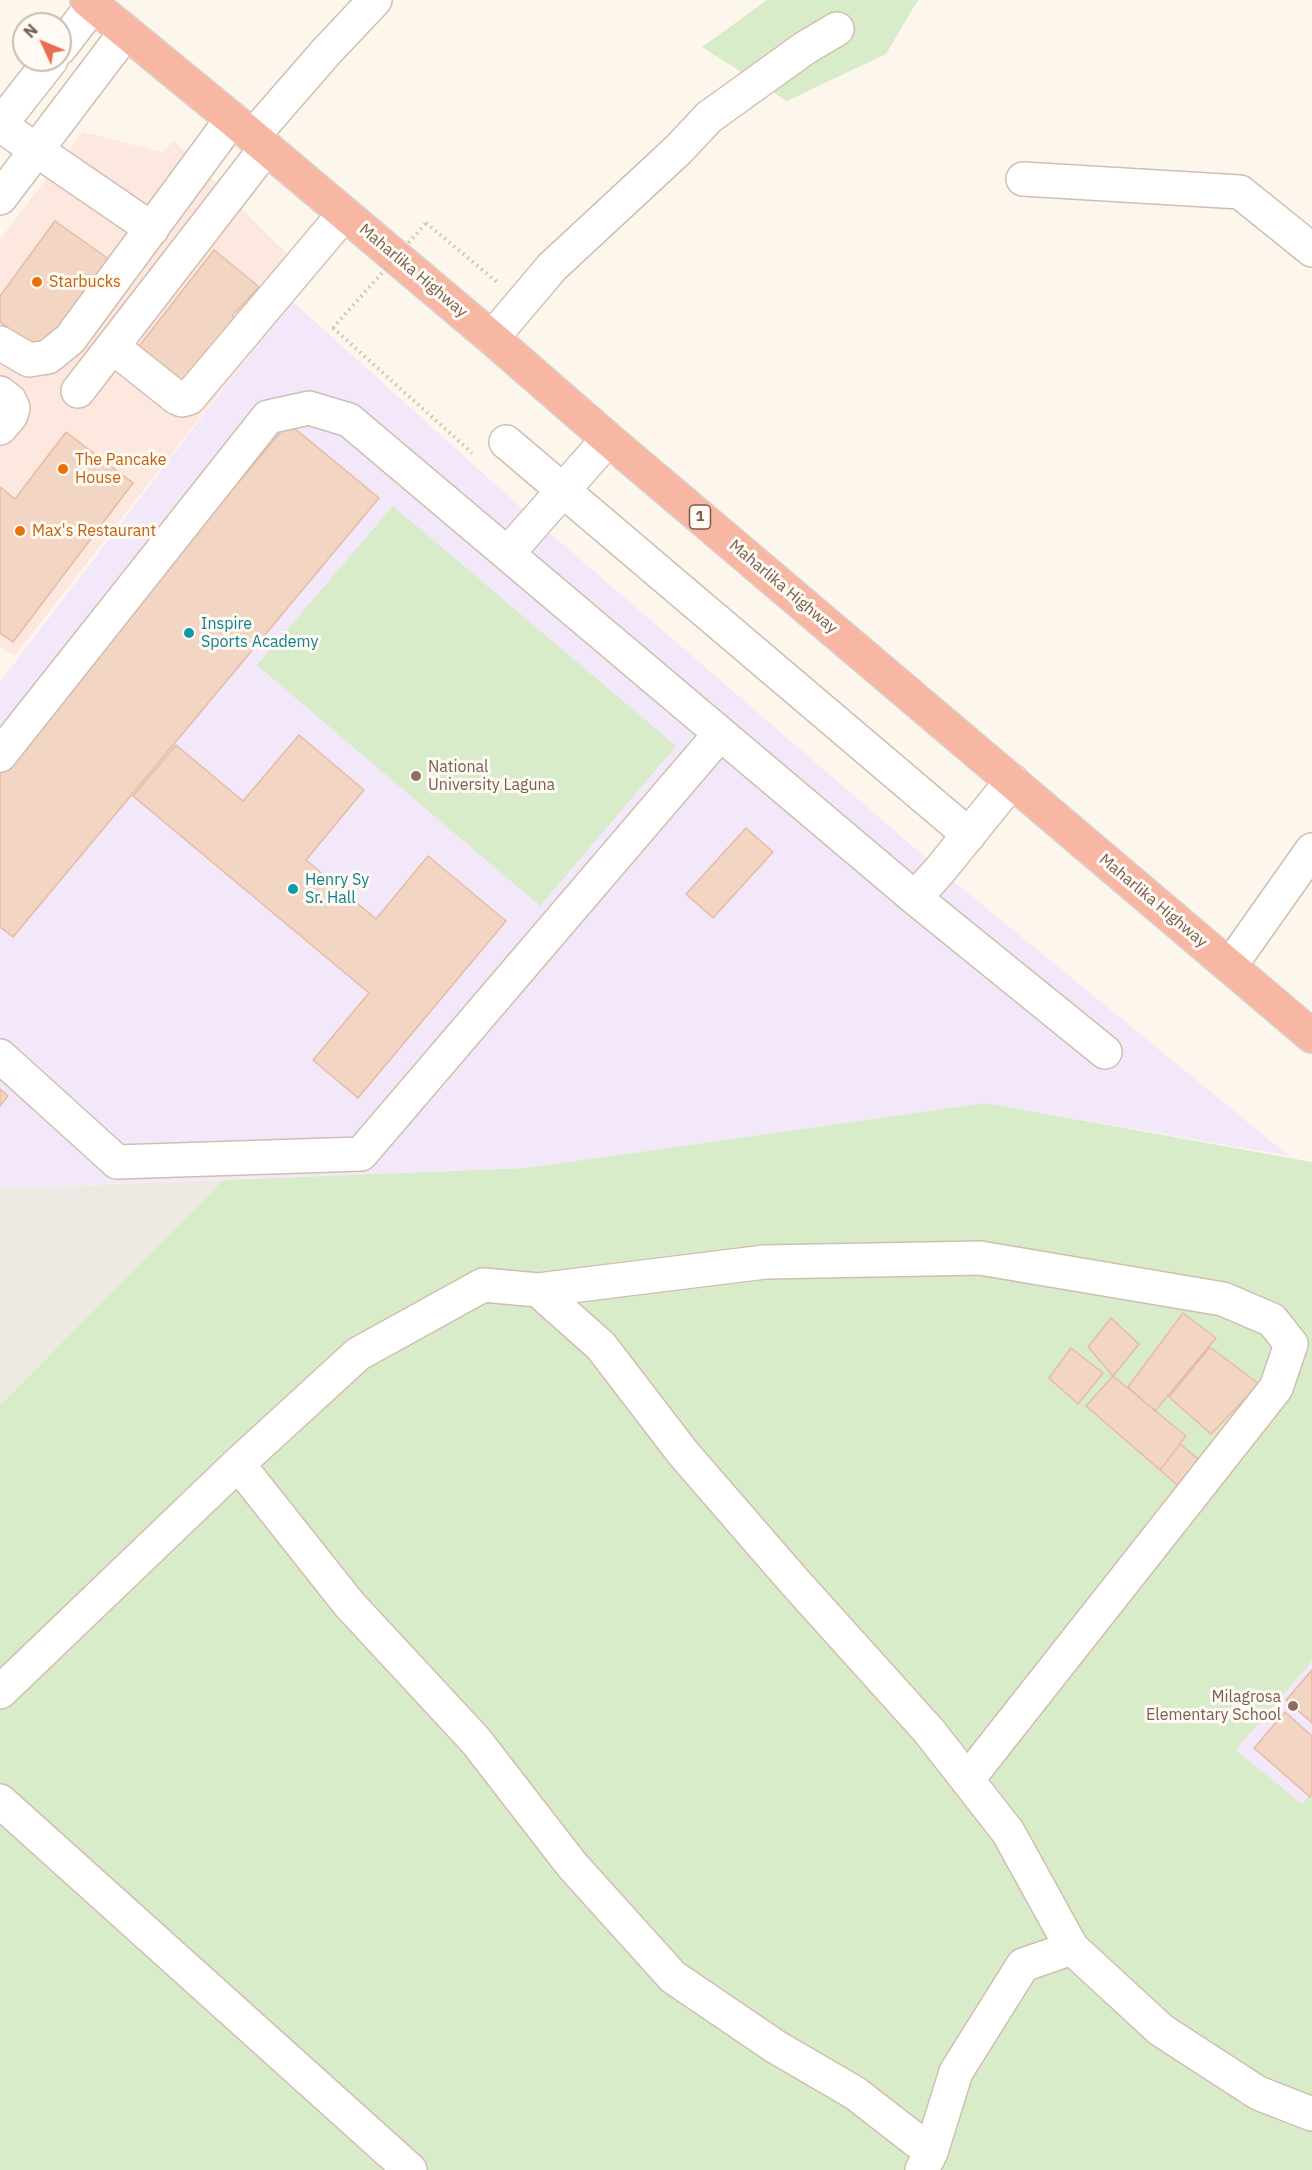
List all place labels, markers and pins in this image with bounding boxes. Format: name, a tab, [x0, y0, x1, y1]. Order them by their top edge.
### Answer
place label: Starbucks	[49, 272, 121, 292]
marker: Starbucks	[30, 275, 44, 289]
place label: The Pancake House	[75, 450, 167, 488]
marker: The Pancake House	[56, 462, 70, 476]
place label: Max's Restaurant	[32, 521, 156, 541]
marker: Max's Restaurant	[13, 524, 27, 538]
place label: Inspire Sports Academy	[201, 614, 318, 652]
marker: Inspire Sports Academy	[182, 626, 196, 640]
place label: National University Laguna	[428, 757, 555, 795]
marker: National University Laguna	[409, 769, 423, 783]
place label: Henry Sy Sr. Hall	[305, 870, 369, 908]
marker: Henry Sy Sr. Hall	[286, 882, 300, 896]
place label: Milagrosa Elementary School	[1146, 1687, 1281, 1725]
marker: Milagrosa Elementary School	[1286, 1699, 1300, 1713]

